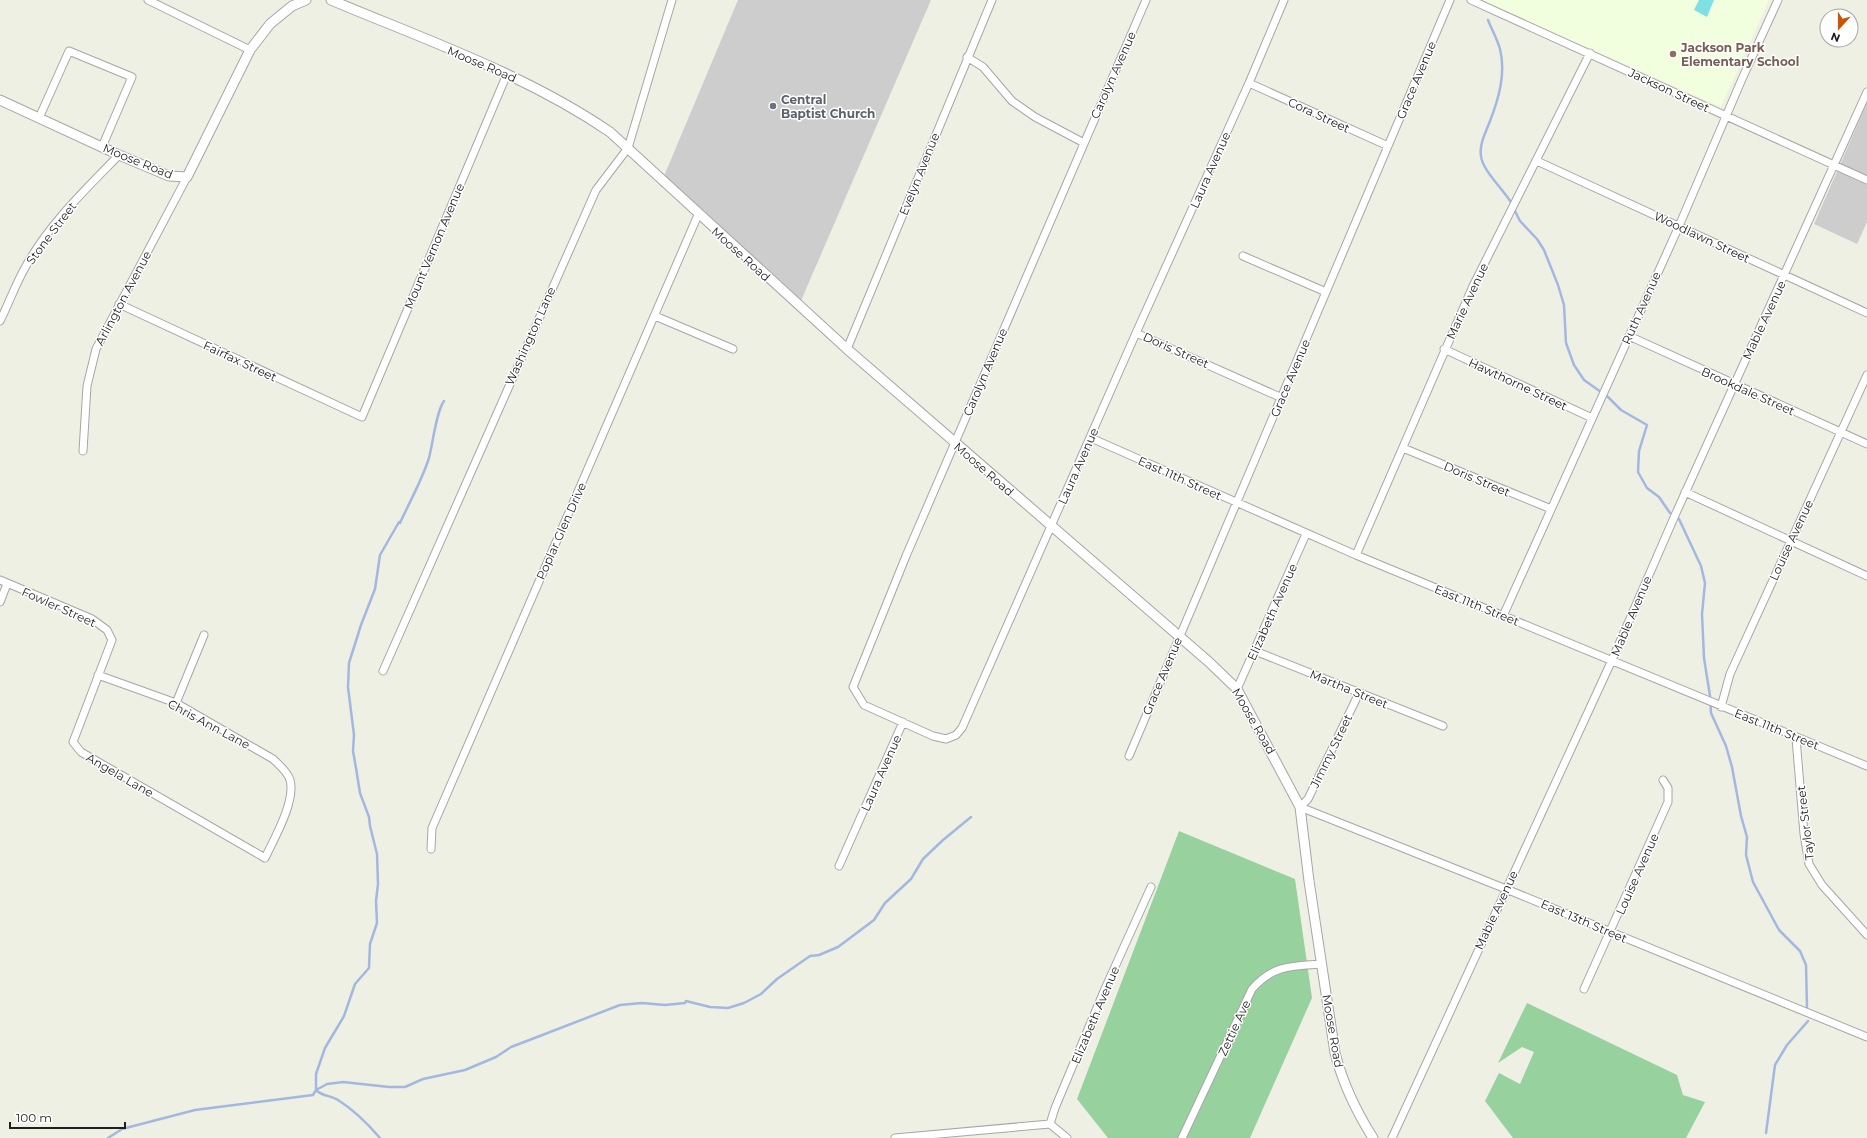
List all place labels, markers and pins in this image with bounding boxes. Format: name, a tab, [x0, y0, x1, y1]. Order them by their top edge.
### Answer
place label: Jackson Park Elementary School	[1680, 40, 1799, 69]
marker: Jackson Park Elementary School	[1668, 49, 1678, 59]
place label: Central Baptist Church	[781, 92, 875, 121]
marker: Central Baptist Church	[768, 101, 778, 111]

